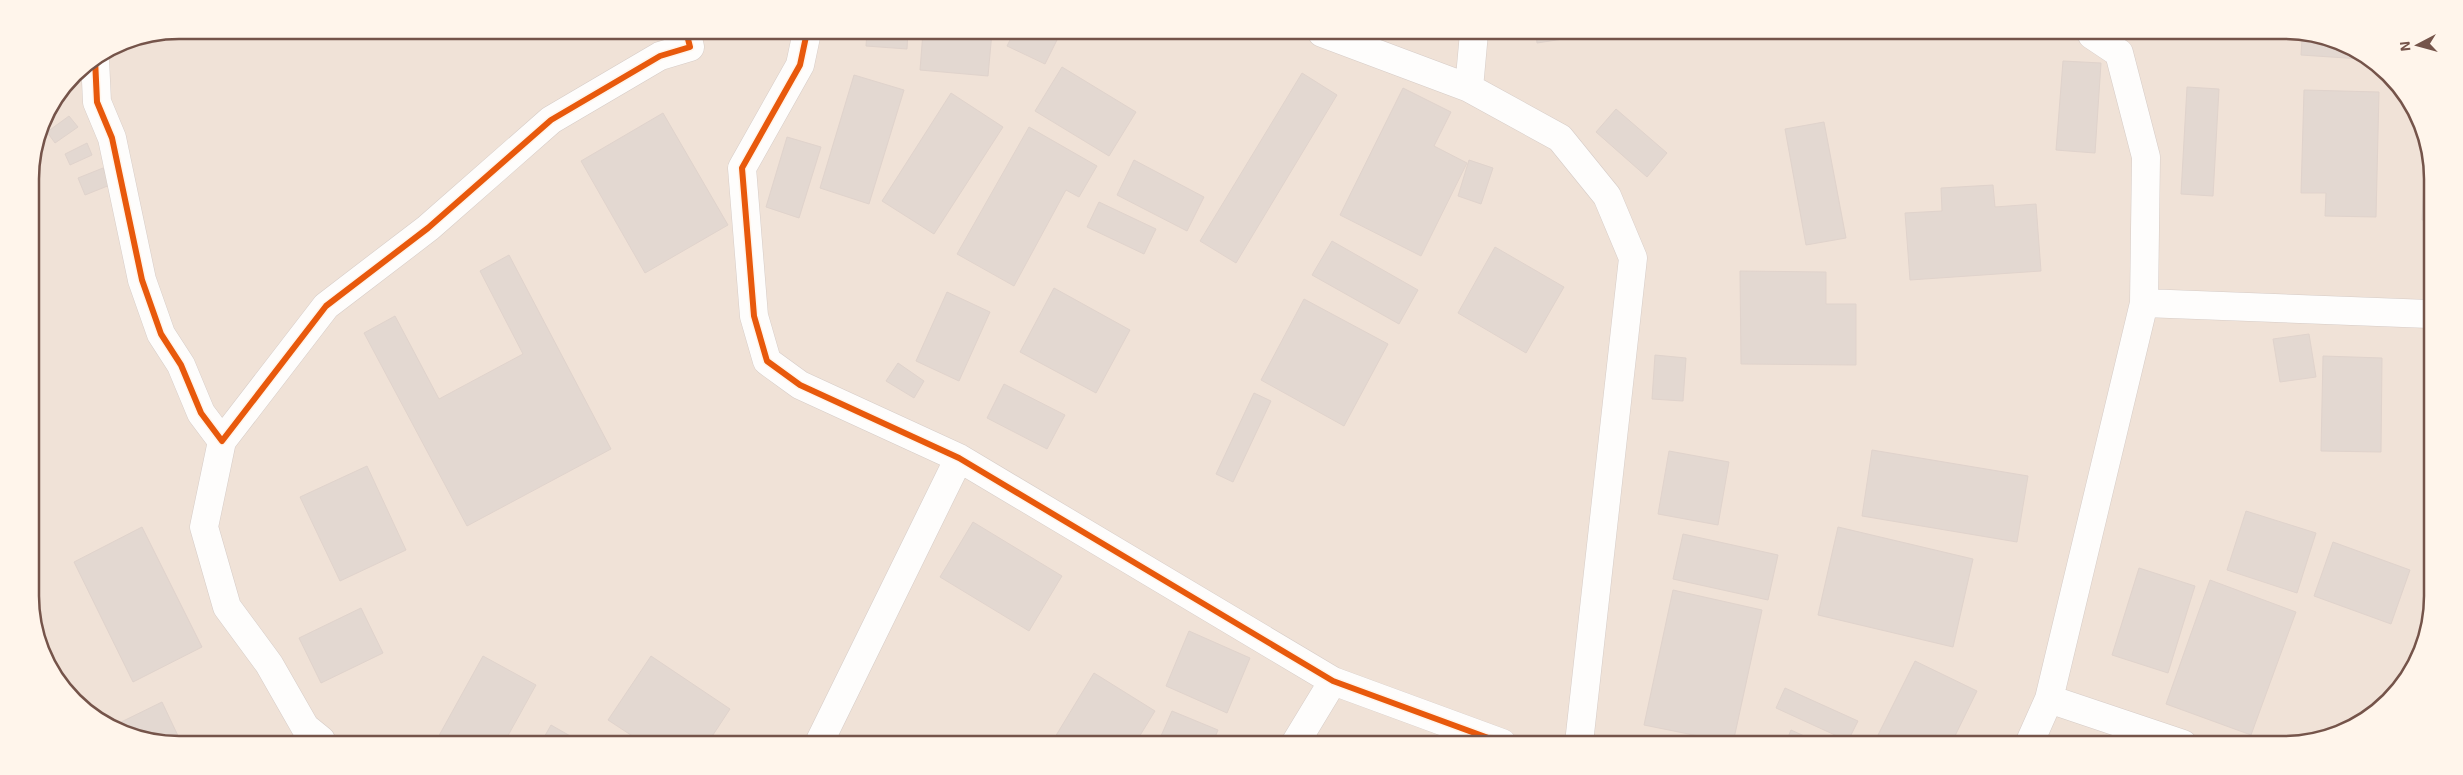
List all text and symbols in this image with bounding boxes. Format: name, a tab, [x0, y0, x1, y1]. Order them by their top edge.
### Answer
north arrow	[2393, 20, 2443, 70]
text: N	[2396, 40, 2414, 52]

